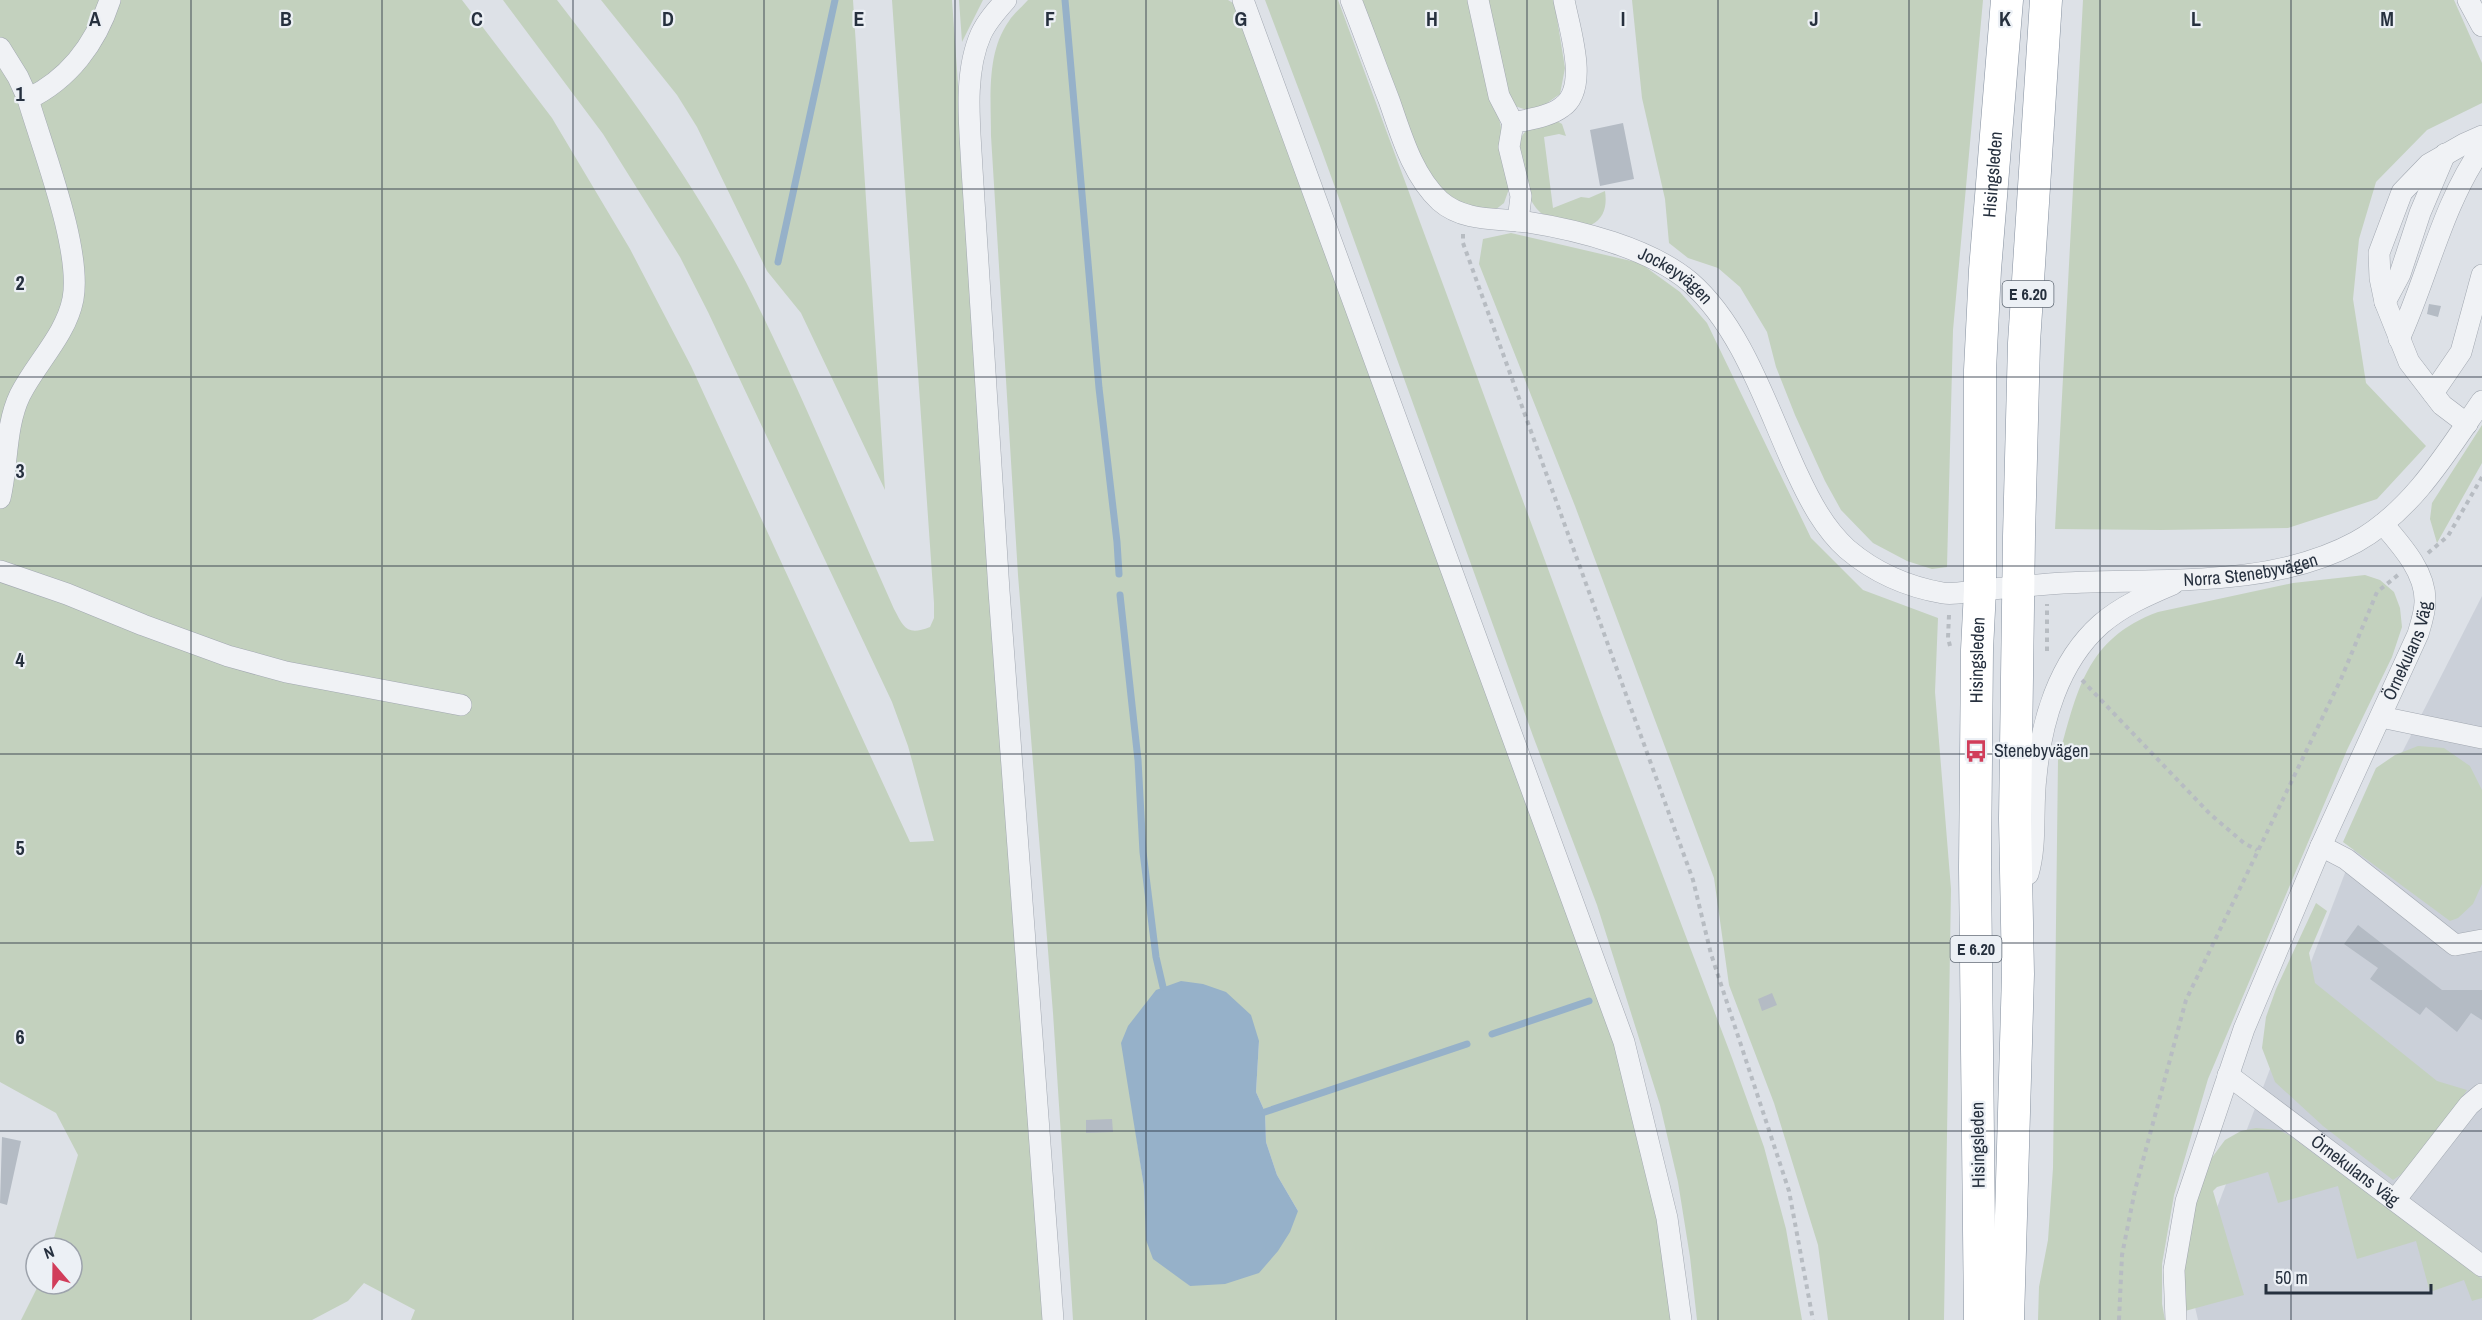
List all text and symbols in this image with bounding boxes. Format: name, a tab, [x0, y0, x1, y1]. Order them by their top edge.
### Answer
text: A	[89, 5, 101, 32]
text: B	[280, 5, 292, 32]
text: C	[471, 5, 483, 32]
text: D	[662, 5, 674, 32]
text: E	[854, 5, 865, 32]
text: F	[1045, 5, 1055, 32]
text: G	[1235, 5, 1247, 32]
text: H	[1426, 5, 1438, 32]
text: I	[1621, 5, 1625, 32]
text: J	[1809, 5, 1819, 32]
text: K	[1999, 5, 2011, 32]
text: L	[2191, 5, 2201, 32]
text: M	[2380, 5, 2394, 32]
text: 1	[15, 80, 25, 107]
street label: Hisingsleden	[1976, 131, 2008, 219]
street label: Jockeyvägen	[1634, 240, 1719, 309]
text: 2	[15, 269, 25, 296]
road number: E 6.20	[2002, 281, 2054, 307]
text: 3	[15, 457, 25, 484]
street label: Norra Stenebyvägen	[2183, 547, 2321, 592]
street label: Örnekulans Väg	[2376, 600, 2437, 704]
street label: Hisingsleden	[1964, 616, 1991, 703]
text: 4	[15, 646, 25, 673]
bus stop icon: Stenebyvägen	[1963, 738, 1989, 764]
place label: Stenebyvägen	[1994, 738, 2088, 763]
text: 5	[15, 834, 25, 861]
road number: E 6.20	[1950, 936, 2002, 962]
text: 6	[15, 1023, 25, 1050]
street label: Hisingsleden	[1964, 1102, 1991, 1188]
street label: Örnekulans Väg	[2306, 1129, 2405, 1212]
north arrow	[24, 1236, 84, 1296]
text: N	[41, 1240, 57, 1264]
scale bar	[2266, 1257, 2431, 1295]
text: 50 m	[2275, 1265, 2308, 1290]

